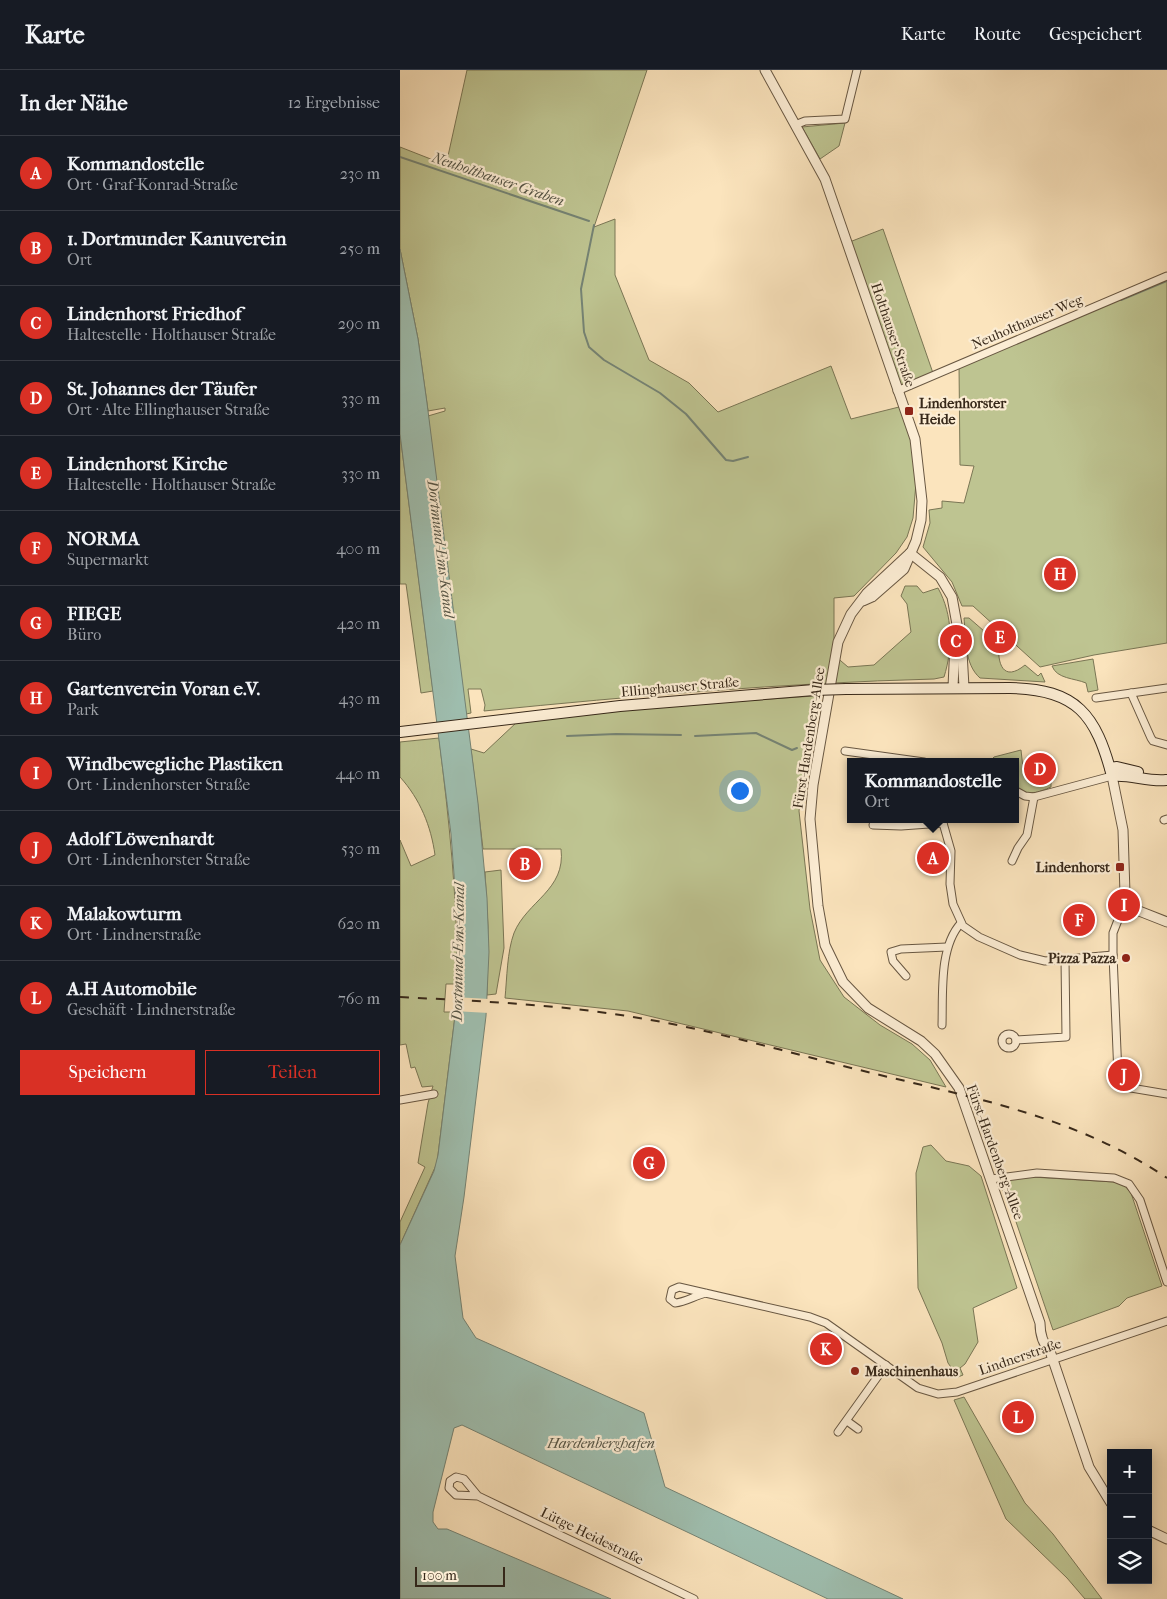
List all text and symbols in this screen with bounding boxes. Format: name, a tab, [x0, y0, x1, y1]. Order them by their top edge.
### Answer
text: Karte	[25, 21, 85, 49]
text: Karte	[901, 24, 946, 45]
text: Route	[974, 24, 1021, 45]
text: Gespeichert	[1049, 24, 1142, 45]
text: In der Nähe	[20, 91, 128, 115]
text: 12 Ergebnisse	[288, 93, 380, 112]
water label: Neuholthauser Graben	[429, 148, 566, 210]
text: Kommandostelle	[67, 153, 204, 175]
text: A	[31, 164, 41, 183]
text: 230 m	[340, 164, 380, 183]
text: Ort · Graf-Konrad-Straße	[67, 175, 238, 194]
text: 1. Dortmunder Kanuverein	[67, 228, 286, 250]
text: B	[31, 239, 41, 258]
text: 250 m	[339, 239, 380, 258]
text: Ort	[67, 250, 92, 269]
street label: Holthauser Straße	[867, 281, 919, 389]
street label: Neuholthauser Weg	[969, 291, 1086, 353]
text: Lindenhorst Friedhof	[67, 303, 242, 325]
text: C	[31, 314, 41, 333]
text: 290 m	[338, 314, 380, 333]
text: Haltestelle · Holthauser Straße	[67, 325, 276, 344]
text: St. Johannes der Täufer	[67, 378, 257, 400]
text: D	[30, 389, 42, 408]
text: 330 m	[341, 389, 380, 408]
place label: Lindenhorster Heide	[919, 395, 1007, 428]
text: Ort · Alte Ellinghauser Straße	[67, 400, 270, 419]
marker: Lindenhorster Heide	[903, 405, 915, 417]
text: Lindenhorst Kirche	[67, 453, 228, 475]
text: E	[31, 464, 41, 483]
text: 330 m	[341, 464, 380, 483]
text: Haltestelle · Holthauser Straße	[67, 475, 276, 494]
water label: Dortmund-Ems-Kanal	[424, 478, 459, 621]
text: NORMA	[67, 528, 140, 550]
text: F	[32, 539, 40, 558]
text: 400 m	[336, 539, 380, 558]
text: Supermarkt	[67, 550, 149, 569]
pin: H	[1044, 555, 1076, 593]
text: FIEGE	[67, 603, 121, 625]
text: G	[30, 614, 42, 633]
text: 420 m	[337, 614, 380, 633]
pin: E	[984, 618, 1016, 656]
pin: C	[940, 622, 972, 660]
text: Büro	[67, 625, 101, 644]
street label: Fürst-Hardenberg-Allee	[789, 666, 829, 810]
street label: Ellinghauser Straße	[620, 673, 740, 701]
text: Gartenverein Voran e.V.	[67, 678, 260, 700]
text: H	[30, 689, 42, 708]
text: 430 m	[338, 689, 380, 708]
text: Park	[67, 700, 99, 719]
pin: D	[1024, 750, 1056, 788]
text: Windbewegliche Plastiken	[67, 753, 283, 775]
popup	[847, 758, 1019, 823]
text: I	[33, 764, 39, 783]
text: 440 m	[335, 764, 380, 783]
text: Kommandostelle	[864, 770, 1002, 792]
text: Ort · Lindenhorster Straße	[67, 775, 250, 794]
your location	[727, 778, 753, 804]
text: Ort	[864, 792, 890, 811]
text: Adolf Löwenhardt	[67, 828, 214, 850]
text: J	[33, 839, 39, 858]
text: 530 m	[341, 839, 380, 858]
pin: A	[917, 839, 949, 877]
pin: B	[509, 845, 541, 883]
text: Ort · Lindenhorster Straße	[67, 850, 250, 869]
place label: Lindenhorst	[1036, 859, 1111, 876]
marker: Lindenhorst	[1114, 861, 1126, 873]
water label: Dortmund-Ems-Kanal	[448, 880, 468, 1022]
pin: I	[1108, 886, 1140, 924]
pin: F	[1063, 901, 1095, 939]
text: Malakowturm	[67, 903, 182, 925]
text: K	[30, 914, 42, 933]
text: 620 m	[338, 914, 380, 933]
text: Ort · Lindnerstraße	[67, 925, 201, 944]
place label: Pizza Pazza	[1048, 950, 1117, 967]
marker: Pizza Pazza	[1120, 952, 1132, 964]
text: A.H Automobile	[67, 978, 197, 1000]
text: L	[31, 989, 41, 1008]
text: 760 m	[338, 989, 380, 1008]
text: Geschäft · Lindnerstraße	[67, 1000, 235, 1019]
button: Speichern	[20, 1050, 195, 1095]
button: Teilen	[205, 1050, 380, 1095]
pin: J	[1108, 1056, 1140, 1094]
street label: Fürst-Hardenberg-Allee	[963, 1082, 1027, 1222]
pin: G	[633, 1144, 665, 1182]
pin: K	[810, 1330, 842, 1368]
street label: Lindnerstraße	[976, 1335, 1064, 1379]
place label: Maschinenhaus	[864, 1363, 959, 1380]
marker: Maschinenhaus	[849, 1365, 861, 1377]
pin: L	[1002, 1398, 1034, 1436]
water label: Hardenberghafen	[546, 1434, 655, 1452]
map controls	[1107, 1449, 1152, 1584]
button: +	[1107, 1449, 1152, 1494]
button: −	[1107, 1494, 1152, 1539]
street label: Lütge Heidestraße	[538, 1504, 646, 1568]
button: layers	[1107, 1539, 1152, 1584]
scale bar	[415, 1564, 505, 1587]
text: 100 m	[422, 1567, 457, 1584]

